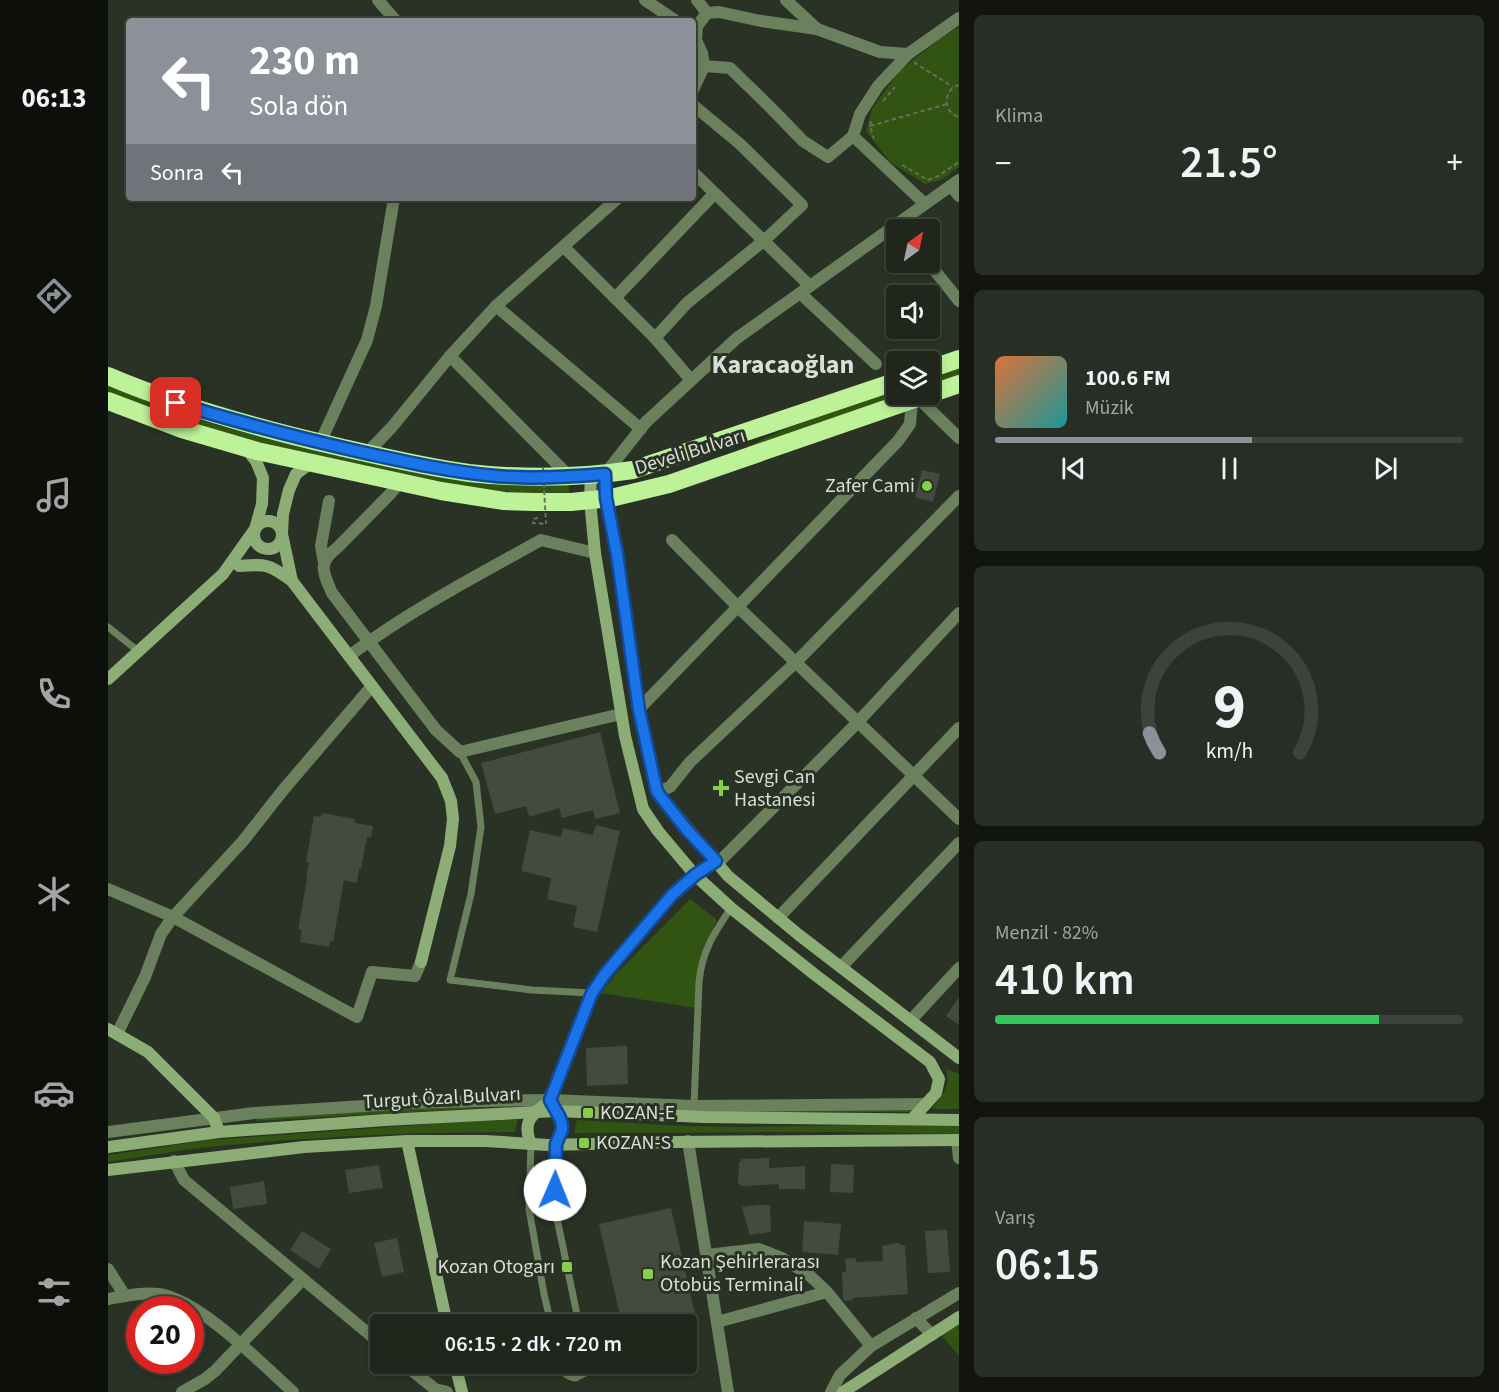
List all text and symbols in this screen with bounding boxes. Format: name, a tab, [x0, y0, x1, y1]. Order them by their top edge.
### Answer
text: 230 m	[249, 31, 360, 91]
icon: left	[150, 42, 228, 120]
text: 06:13	[21, 79, 87, 118]
text: Sola dön	[249, 87, 348, 126]
text: Klima	[995, 102, 1043, 130]
text: 21.5°	[1180, 131, 1278, 195]
text: −	[995, 140, 1011, 187]
text: +	[1447, 140, 1463, 187]
icon: left	[216, 156, 249, 189]
text: Sonra	[150, 157, 204, 189]
north arrow	[886, 219, 940, 273]
map controls	[886, 219, 940, 405]
icon: directions	[33, 275, 75, 317]
button: sound	[886, 285, 940, 339]
district label: Karacaoğlan	[712, 346, 854, 383]
button: layers	[886, 351, 940, 405]
text: 100.6 FM	[1085, 362, 1171, 394]
pin	[150, 377, 201, 428]
icon: arrive	[159, 386, 192, 419]
text: Müzik	[1085, 394, 1134, 422]
street label: Develi Bulvarı	[631, 422, 749, 482]
icon: previous	[1057, 452, 1090, 485]
icon: pause	[1213, 452, 1246, 485]
icon: next	[1369, 452, 1402, 485]
place label: Zafer Cami	[825, 472, 915, 500]
icon: music	[33, 474, 75, 516]
marker: Zafer Cami	[920, 479, 934, 493]
text: 9	[1213, 663, 1245, 752]
icon: phone	[33, 673, 75, 715]
text: km/h	[1205, 736, 1253, 767]
place label: Sevgi Can Hastanesi	[734, 763, 816, 814]
marker: Sevgi Can Hastanesi	[712, 779, 730, 797]
icon: climate	[33, 873, 75, 915]
text: Menzil · 82%	[995, 919, 1098, 947]
text: 410 km	[995, 948, 1135, 1012]
icon: car	[33, 1072, 75, 1114]
street label: Turgut Özal Bulvarı	[362, 1080, 522, 1116]
place label: KOZAN-E	[600, 1099, 675, 1127]
marker: KOZAN-E	[581, 1106, 595, 1120]
place label: KOZAN-S	[596, 1129, 671, 1157]
marker: KOZAN-S	[577, 1136, 591, 1150]
position arrow	[523, 1158, 587, 1222]
text: Varış	[995, 1204, 1035, 1232]
text: 06:15	[995, 1233, 1100, 1297]
place label: Kozan Şehirlerarası Otobüs Terminali	[660, 1248, 820, 1299]
place label: Kozan Otogarı	[437, 1253, 555, 1281]
marker: Kozan Otogarı	[560, 1260, 574, 1274]
marker: Kozan Şehirlerarası Otobüs Terminali	[641, 1267, 655, 1281]
icon: filters	[33, 1271, 75, 1313]
speed limit sign: 20	[126, 1296, 204, 1374]
text: 06:15 · 2 dk · 720 m	[445, 1328, 622, 1360]

